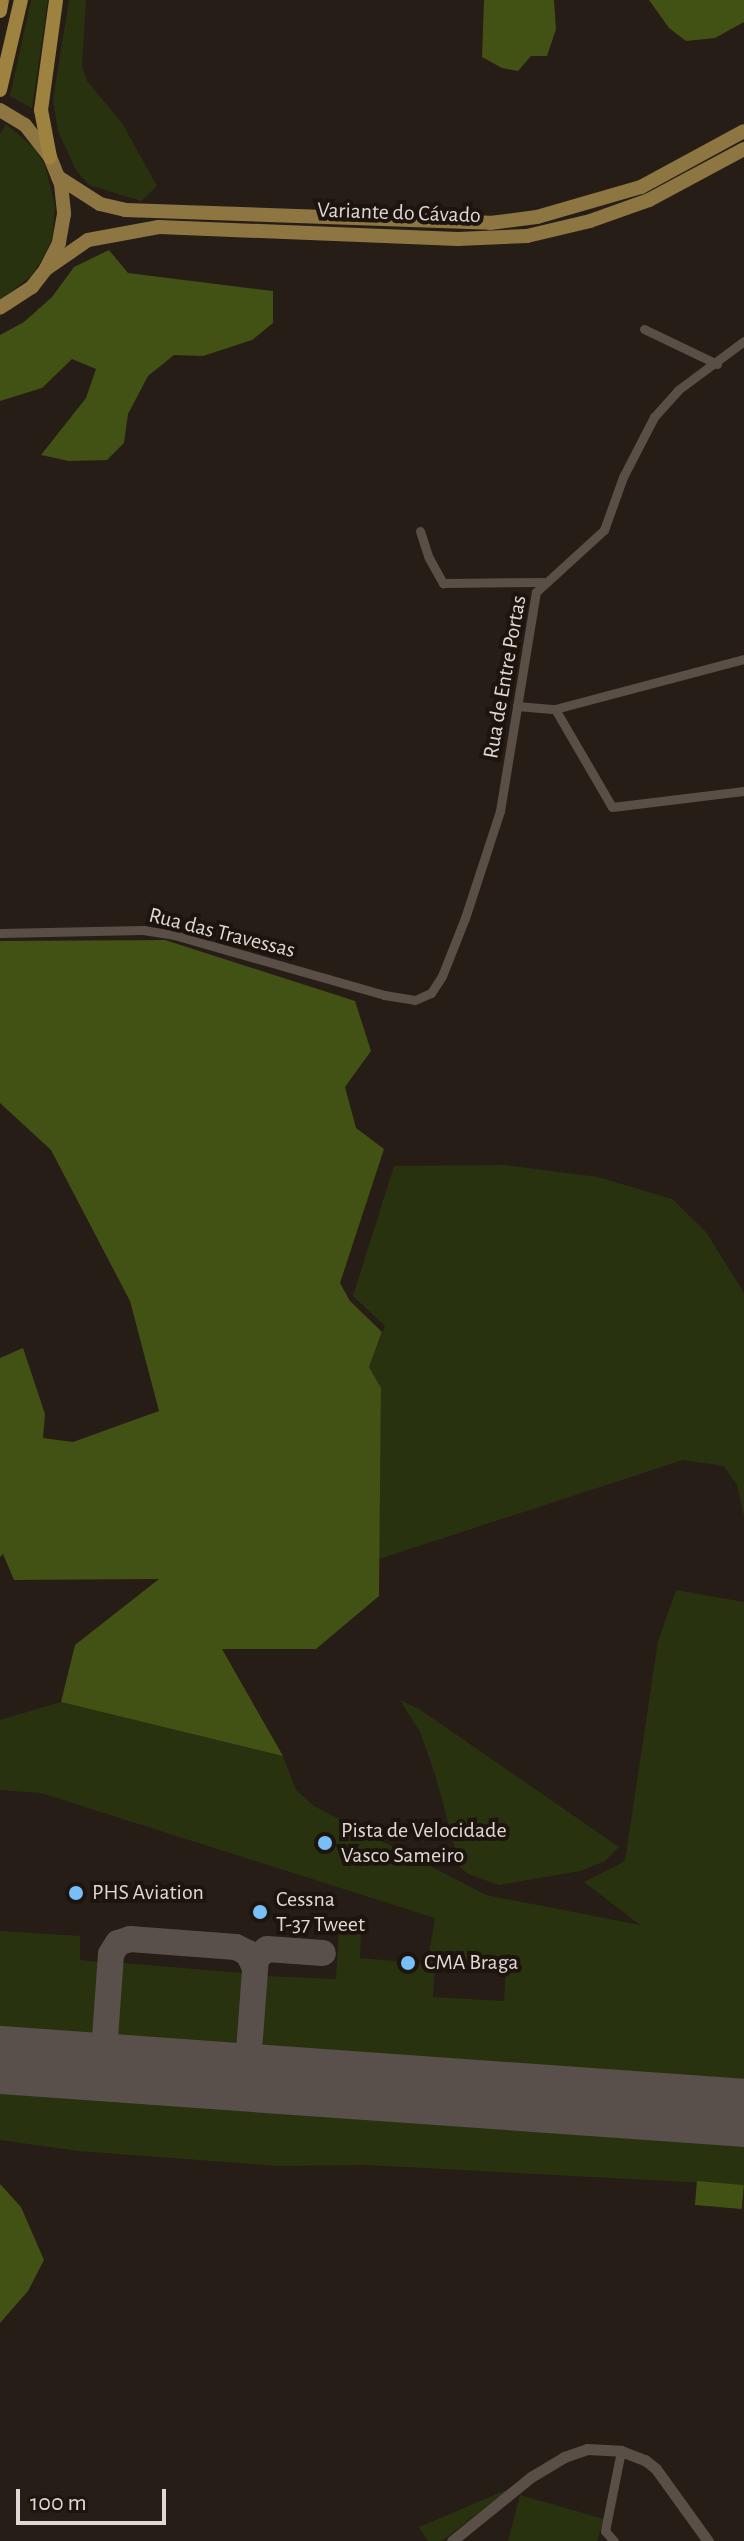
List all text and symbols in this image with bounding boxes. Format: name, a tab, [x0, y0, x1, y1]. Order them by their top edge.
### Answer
street label: Variante do Cávado	[317, 197, 481, 229]
street label: Rua de Entre Portas	[478, 593, 532, 761]
street label: Rua das Travessas	[146, 902, 298, 964]
place label: Pista de Velocidade Vasco Sameiro	[341, 1817, 507, 1868]
marker: Pista de Velocidade Vasco Sameiro	[316, 1834, 334, 1852]
place label: PHS Aviation	[92, 1880, 204, 1906]
marker: PHS Aviation	[67, 1884, 85, 1902]
place label: Cessna T-37 Tweet	[276, 1886, 365, 1938]
marker: Cessna T-37 Tweet	[251, 1903, 269, 1921]
place label: CMA Braga	[424, 1950, 518, 1976]
marker: CMA Braga	[399, 1954, 417, 1972]
scale bar	[20, 2473, 170, 2523]
text: 100 m	[30, 2491, 87, 2515]

